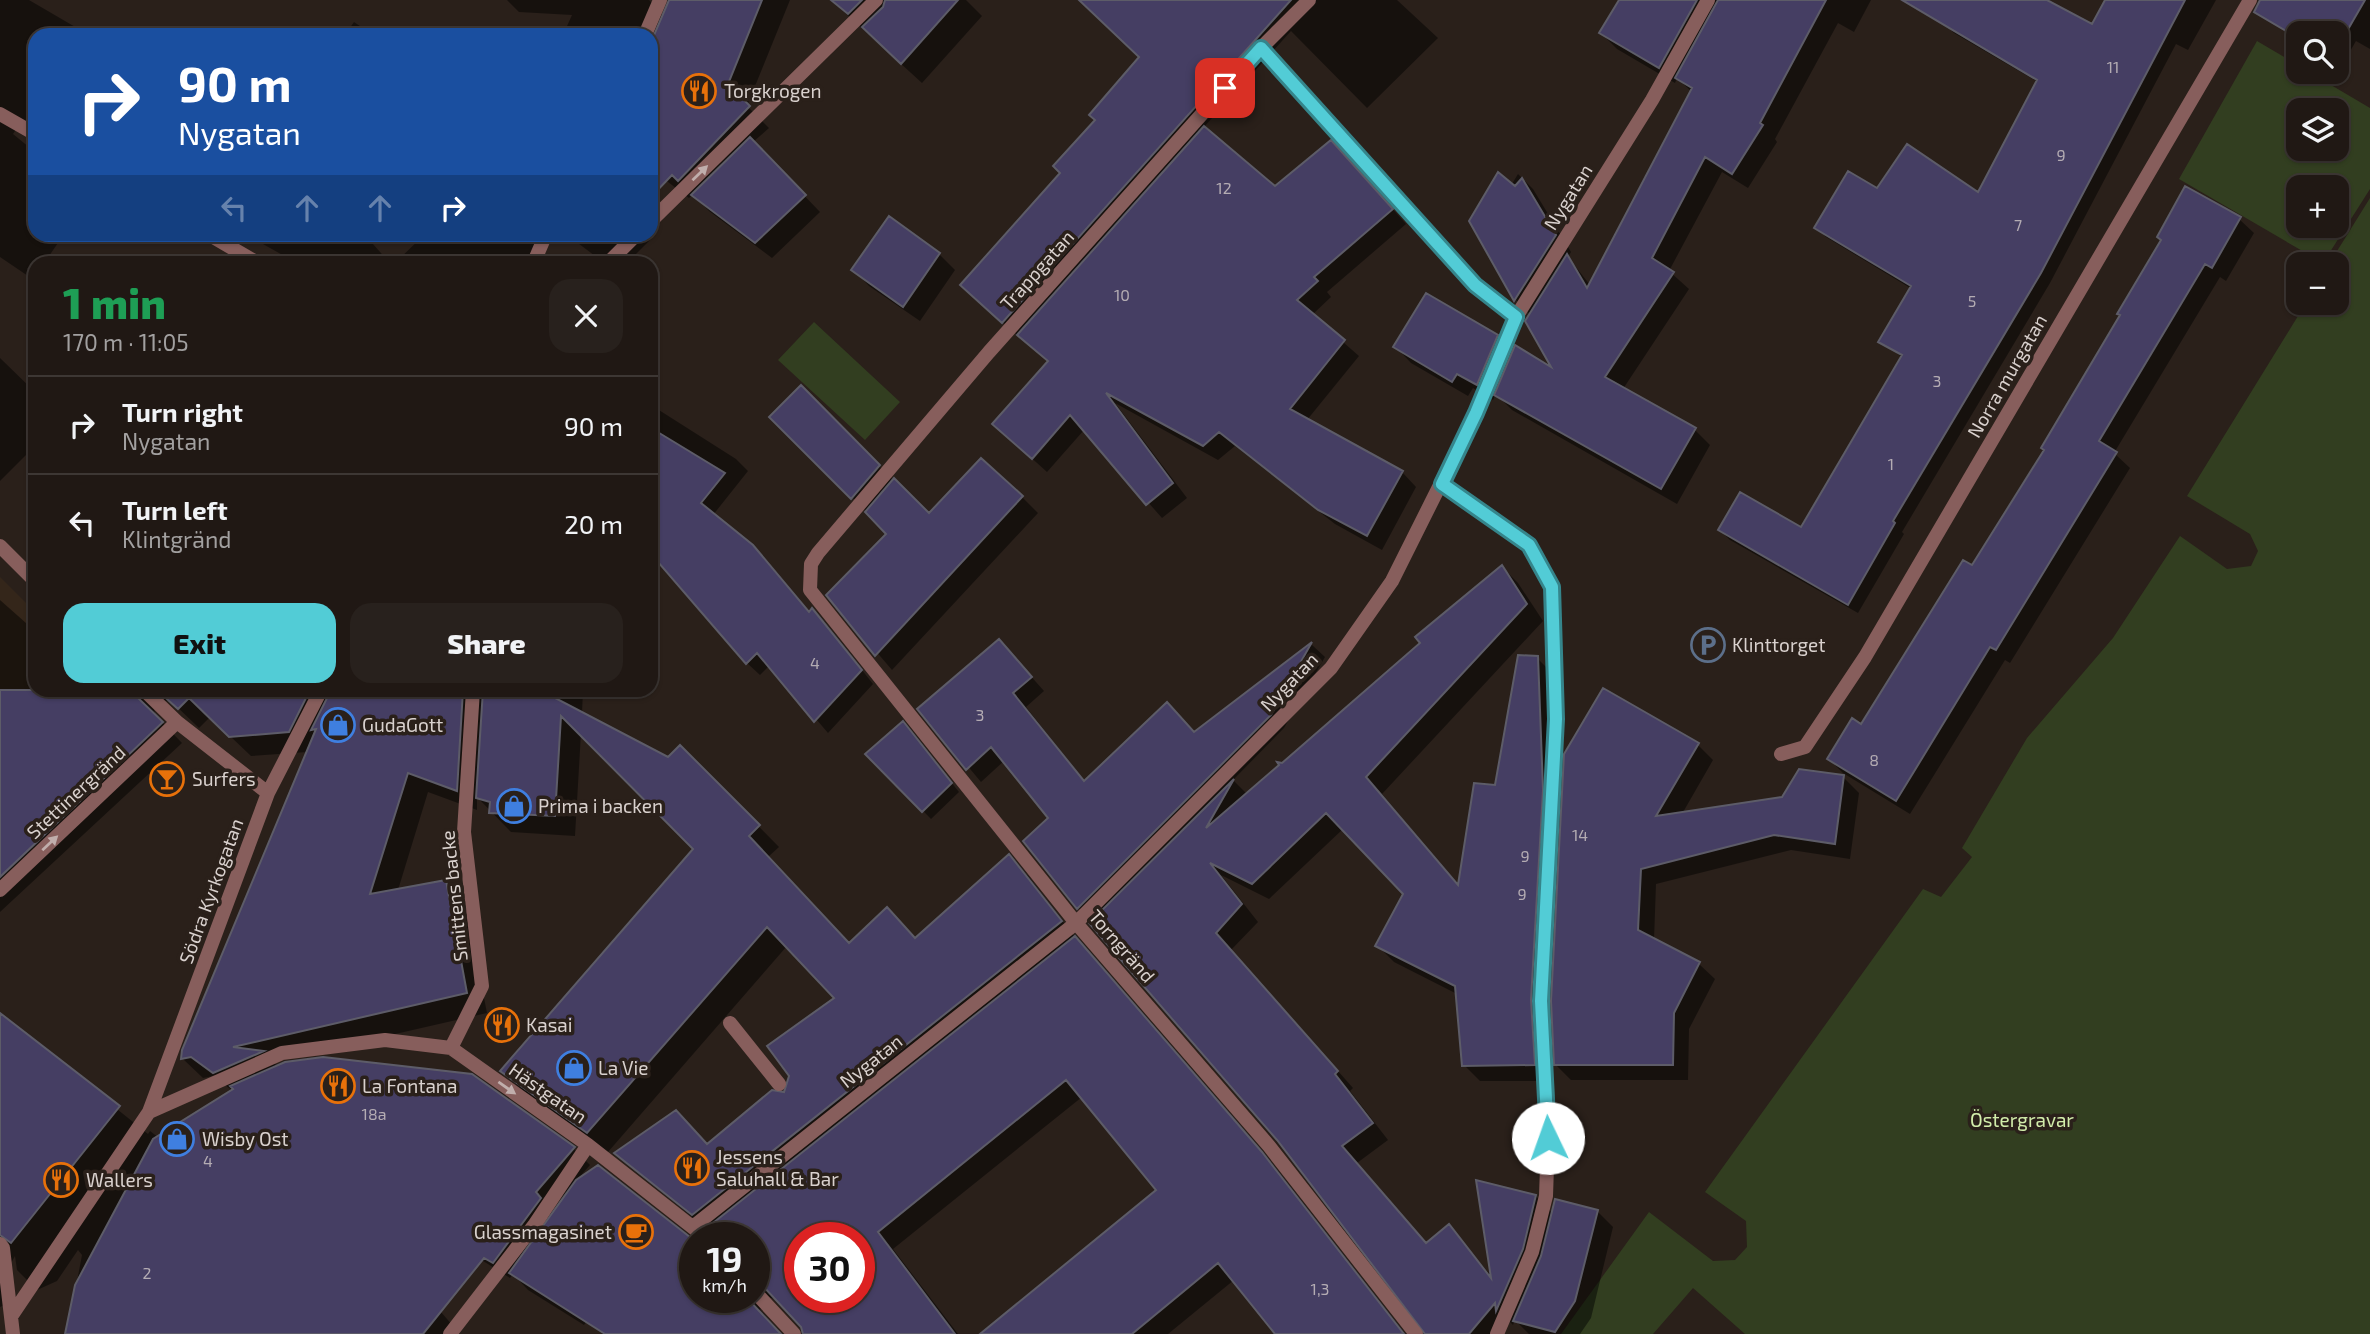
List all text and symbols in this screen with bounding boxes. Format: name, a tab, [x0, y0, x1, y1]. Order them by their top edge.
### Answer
map controls	[2286, 21, 2349, 315]
button: search	[2286, 21, 2349, 84]
text: 90 m	[178, 53, 292, 112]
icon: right	[63, 56, 154, 147]
house number: 11	[2107, 57, 2119, 76]
pin	[1195, 58, 1255, 118]
icon: arrive	[1206, 69, 1244, 107]
restaurant icon: Torgkrogen	[680, 72, 718, 110]
place label: Torgkrogen	[724, 79, 821, 102]
button: layers	[2286, 98, 2349, 161]
text: Nygatan	[178, 113, 301, 151]
house number: 9	[2056, 145, 2066, 164]
street label: Nygatan	[1538, 160, 1597, 234]
one-way arrow	[691, 165, 708, 182]
button: +	[2286, 175, 2349, 238]
house number: 12	[1216, 178, 1232, 197]
icon: left	[215, 189, 253, 227]
icon: ahead	[288, 189, 326, 227]
icon: ahead	[361, 189, 399, 227]
icon: right	[434, 189, 472, 227]
house number: 7	[2014, 215, 2022, 234]
street label: Trappgatan	[995, 225, 1078, 314]
button: −	[2286, 252, 2349, 315]
text: 1 min	[63, 277, 166, 327]
button: close	[549, 279, 623, 353]
house number: 10	[1114, 285, 1130, 304]
house number: 5	[1968, 291, 1976, 310]
street label: Norra murgatan	[1962, 310, 2051, 442]
text: 170 m · 11:05	[63, 328, 189, 356]
house number: 3	[1933, 371, 1941, 390]
text: Turn right	[122, 396, 243, 427]
icon: right	[63, 406, 101, 444]
text: 90 m	[564, 410, 623, 441]
text: Nygatan	[122, 427, 210, 455]
house number: 1	[1888, 454, 1894, 473]
text: Turn left	[122, 494, 228, 525]
icon: left	[63, 504, 101, 542]
text: 20 m	[564, 508, 623, 539]
text: Klintgränd	[122, 525, 231, 553]
button: Exit	[63, 603, 336, 683]
button: Share	[350, 603, 623, 683]
parking icon: Klinttorget	[1689, 626, 1727, 664]
place label: Klinttorget	[1732, 633, 1825, 656]
street label: Nygatan	[1255, 647, 1322, 716]
house number: 4	[810, 653, 820, 672]
house number: 3	[976, 705, 984, 724]
shop icon: GudaGott	[319, 706, 357, 744]
place label: GudaGott	[362, 713, 443, 736]
street label: Stettinergränd	[22, 740, 130, 843]
house number: 8	[1869, 750, 1879, 769]
bar icon: Surfers	[148, 760, 186, 798]
place label: Surfers	[192, 767, 256, 790]
shop icon: Prima i backen	[495, 787, 533, 825]
place label: Prima i backen	[538, 794, 663, 817]
street label: Södra Kyrkogatan	[174, 815, 247, 967]
house number: 14	[1572, 825, 1588, 844]
street label: Smittens backe	[435, 829, 472, 963]
one-way arrow	[41, 835, 58, 852]
house number: 9	[1520, 846, 1530, 865]
house number: 9	[1517, 884, 1527, 903]
street label: Torngränd	[1085, 905, 1160, 987]
restaurant icon: Kasai	[483, 1006, 521, 1044]
place label: Kasai	[526, 1013, 572, 1036]
street label: Nygatan	[835, 1029, 907, 1092]
shop icon: La Vie	[555, 1049, 593, 1087]
place label: La Vie	[598, 1056, 648, 1079]
street label: Hästgatan	[505, 1057, 592, 1128]
restaurant icon: La Fontana	[319, 1067, 357, 1105]
place label: La Fontana	[362, 1074, 457, 1097]
one-way arrow	[498, 1081, 516, 1095]
position arrow	[1511, 1101, 1585, 1175]
house number: 18a	[362, 1104, 386, 1123]
park label: Östergravar	[1970, 1108, 2074, 1131]
shop icon: Wisby Ost	[158, 1120, 196, 1158]
place label: Wisby Ost	[202, 1127, 289, 1150]
place label: Jessens Saluhall & Bar	[716, 1145, 839, 1190]
restaurant icon: Jessens Saluhall & Bar	[673, 1149, 711, 1187]
house number: 4	[203, 1151, 213, 1170]
restaurant icon: Wallers	[42, 1161, 80, 1199]
place label: Wallers	[86, 1168, 153, 1191]
cafe icon: Glassmagasinet	[617, 1213, 655, 1251]
place label: Glassmagasinet	[474, 1220, 612, 1243]
speed limit sign: 30	[784, 1222, 875, 1313]
text: 19	[707, 1237, 742, 1279]
house number: 2	[143, 1263, 152, 1282]
text: km/h	[702, 1274, 747, 1296]
house number: 1,3	[1311, 1279, 1329, 1298]

